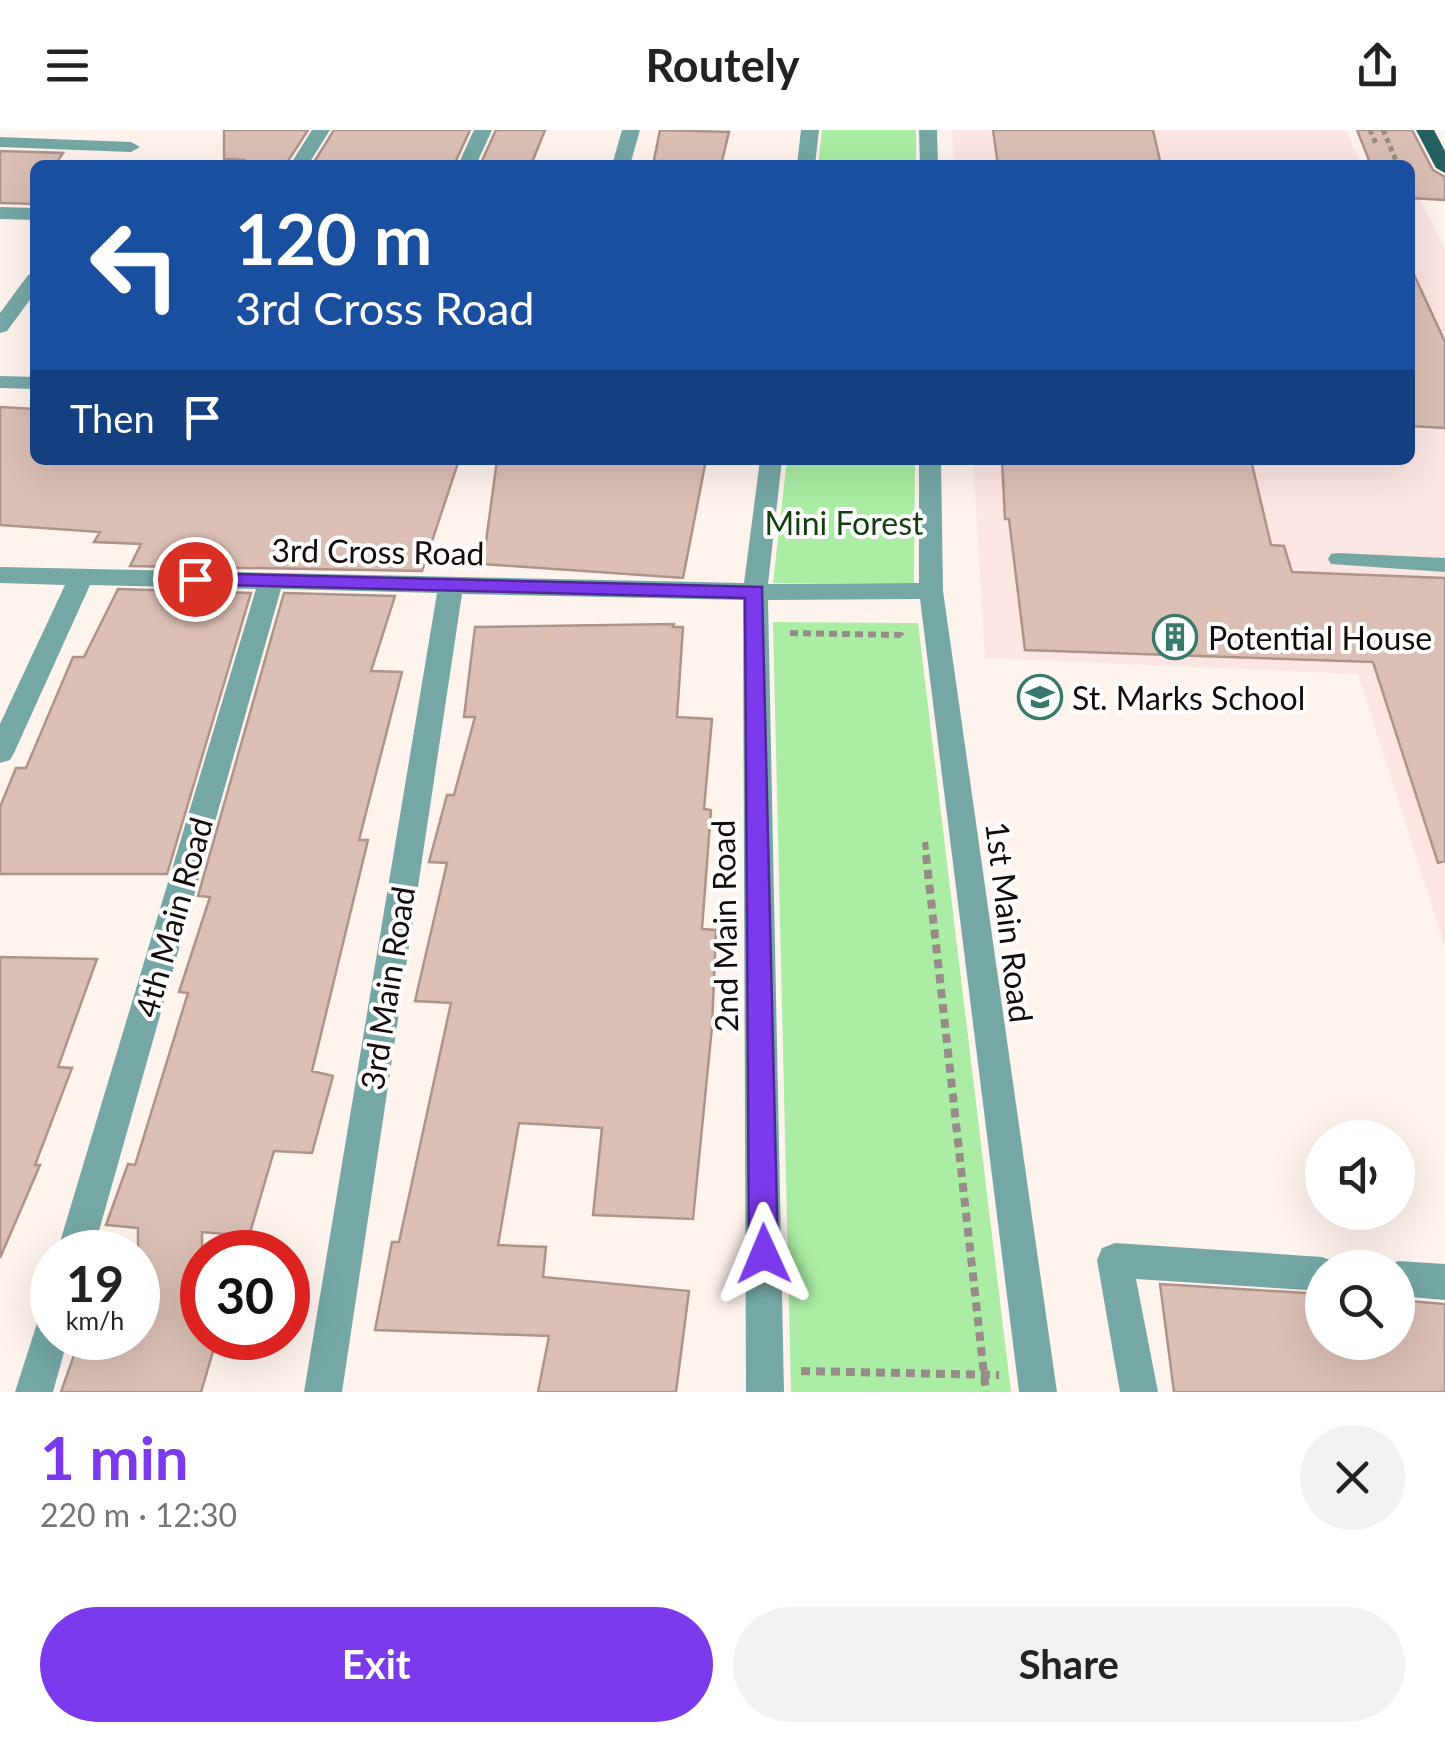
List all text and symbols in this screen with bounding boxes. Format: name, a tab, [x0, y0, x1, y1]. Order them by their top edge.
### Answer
icon: menu	[40, 38, 95, 93]
text: Routely	[645, 38, 800, 92]
icon: share	[1350, 38, 1405, 93]
text: 120 m	[235, 196, 432, 280]
icon: left	[70, 200, 200, 330]
text: 3rd Cross Road	[235, 281, 535, 335]
icon: arrive	[175, 390, 230, 445]
text: Then	[70, 395, 155, 441]
park label: Mini Forest	[765, 503, 924, 542]
street label: 3rd Cross Road	[271, 530, 485, 572]
pin	[153, 537, 238, 622]
icon: arrive	[168, 552, 223, 607]
building icon: Potential House	[1152, 614, 1198, 660]
place label: Potential House	[1208, 618, 1432, 657]
school or university icon: St. Marks School	[1017, 674, 1063, 720]
place label: St. Marks School	[1072, 678, 1305, 717]
street label: 4th Main Road	[126, 813, 220, 1021]
street label: 2nd Main Road	[703, 819, 745, 1033]
street label: 1st Main Road	[978, 819, 1042, 1025]
street label: 3rd Main Road	[352, 883, 422, 1093]
map controls	[1305, 1120, 1415, 1360]
button: sound	[1305, 1120, 1415, 1230]
position arrow	[712, 1202, 816, 1306]
speed limit sign: 30	[180, 1230, 310, 1360]
button: search	[1305, 1250, 1415, 1360]
text: 19	[66, 1253, 124, 1313]
text: km/h	[66, 1305, 124, 1335]
text: 1 min	[40, 1421, 189, 1493]
button: close	[1300, 1425, 1405, 1530]
text: 220 m · 12:30	[40, 1495, 237, 1534]
button: Exit	[40, 1607, 713, 1722]
button: Share	[733, 1607, 1405, 1722]

